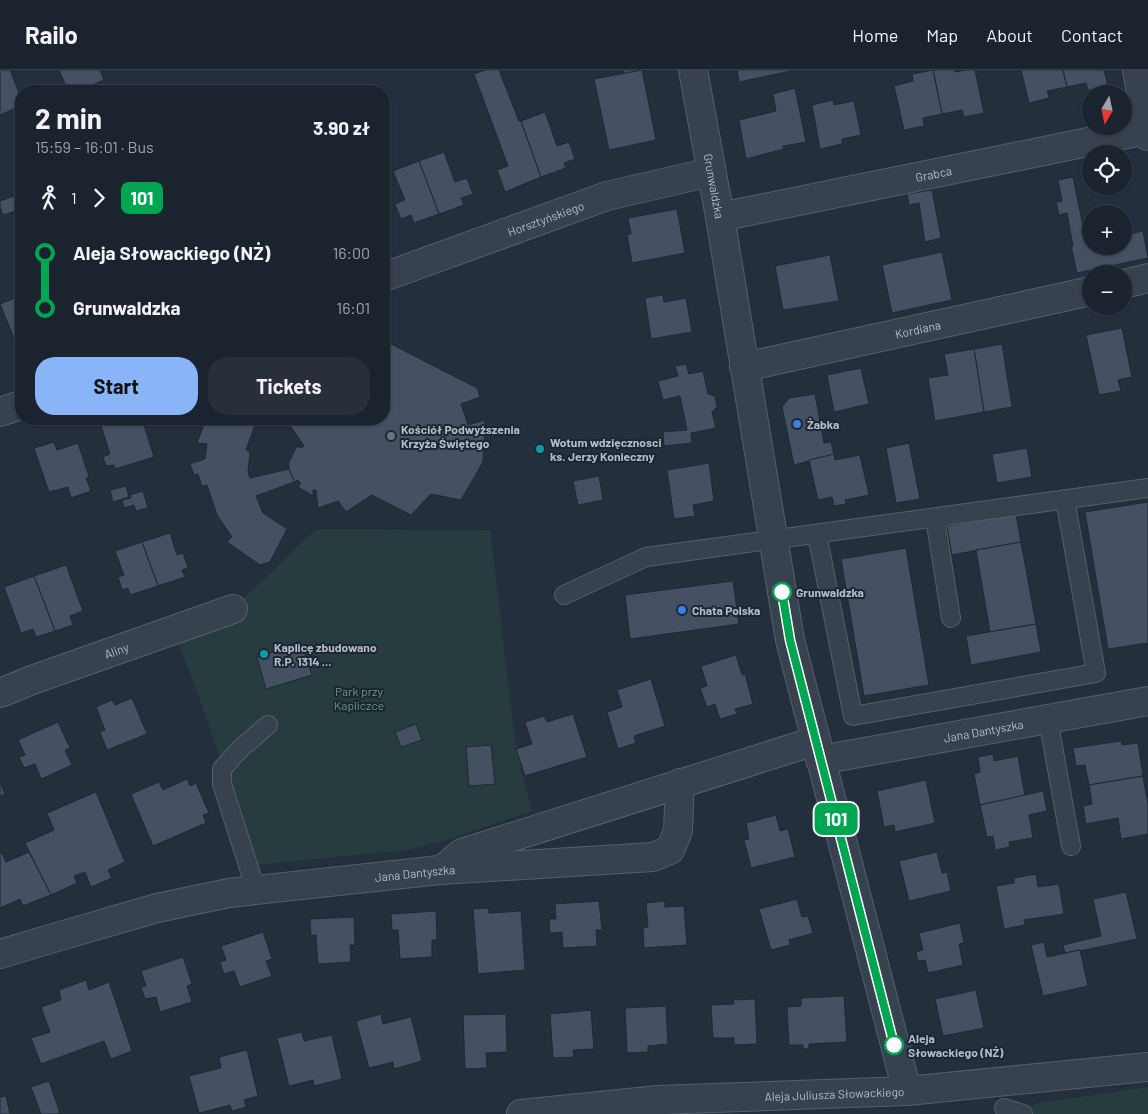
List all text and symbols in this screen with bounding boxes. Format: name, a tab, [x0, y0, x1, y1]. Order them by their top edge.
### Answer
text: Railo	[25, 20, 78, 49]
text: Home	[852, 24, 898, 46]
text: Map	[926, 24, 958, 46]
text: About	[986, 24, 1033, 46]
text: Contact	[1061, 24, 1123, 46]
north arrow	[1082, 85, 1132, 135]
map controls	[1082, 85, 1132, 315]
text: 2 min	[35, 101, 102, 135]
text: 3.90 zł	[313, 116, 370, 139]
text: 15:59 – 16:01 · Bus	[35, 137, 154, 156]
button: locate	[1082, 145, 1132, 195]
street label: Grunwaldzka	[701, 152, 727, 220]
street label: Grabca	[914, 163, 953, 184]
icon: walk	[35, 184, 63, 212]
icon: forward	[85, 184, 113, 212]
text: 101	[131, 187, 153, 209]
text: 1	[71, 188, 77, 207]
street label: Horsztyńskiego	[505, 198, 586, 239]
button: +	[1082, 205, 1132, 255]
text: Aleja Słowackiego (NŻ)	[73, 241, 270, 264]
text: 16:00	[333, 243, 370, 262]
button: −	[1082, 265, 1132, 315]
text: Grunwaldzka	[73, 296, 181, 319]
text: 16:01	[337, 298, 370, 317]
street label: Kordiana	[894, 317, 942, 341]
button: Start	[35, 357, 198, 415]
button: Tickets	[208, 357, 370, 415]
place label: Żabka	[807, 417, 839, 431]
marker: Żabka	[791, 418, 803, 430]
place label: Kościół Podwyższenia Krzyża Świętego	[401, 422, 520, 450]
marker: Kościół Podwyższenia Krzyża Świętego	[385, 430, 397, 442]
place label: Wotum wdzięcznosci ks. Jerzy Konieczny	[550, 435, 662, 463]
marker: Wotum wdzięcznosci ks. Jerzy Konieczny	[534, 443, 546, 455]
marker: Grunwaldzka	[772, 582, 792, 602]
place label: Grunwaldzka	[796, 585, 864, 599]
place label: Chata Polska	[692, 603, 760, 617]
marker: Chata Polska	[676, 604, 688, 616]
street label: Aliny	[102, 639, 131, 661]
place label: Kaplicę zbudowano R.P. 1314 ...	[274, 640, 377, 668]
marker: Kaplicę zbudowano R.P. 1314 ...	[258, 648, 270, 660]
park label: Park przy Kapliczce	[334, 684, 384, 712]
street label: Jana Dantyszka	[942, 717, 1024, 745]
line badge: 101	[807, 803, 865, 835]
text: 101	[825, 808, 847, 830]
street label: Jana Dantyszka	[374, 862, 455, 884]
place label: Aleja Słowackiego (NŻ)	[908, 1031, 1004, 1059]
marker: Aleja Słowackiego (NŻ)	[884, 1035, 904, 1055]
street label: Aleja Juliusza Słowackiego	[764, 1084, 905, 1103]

